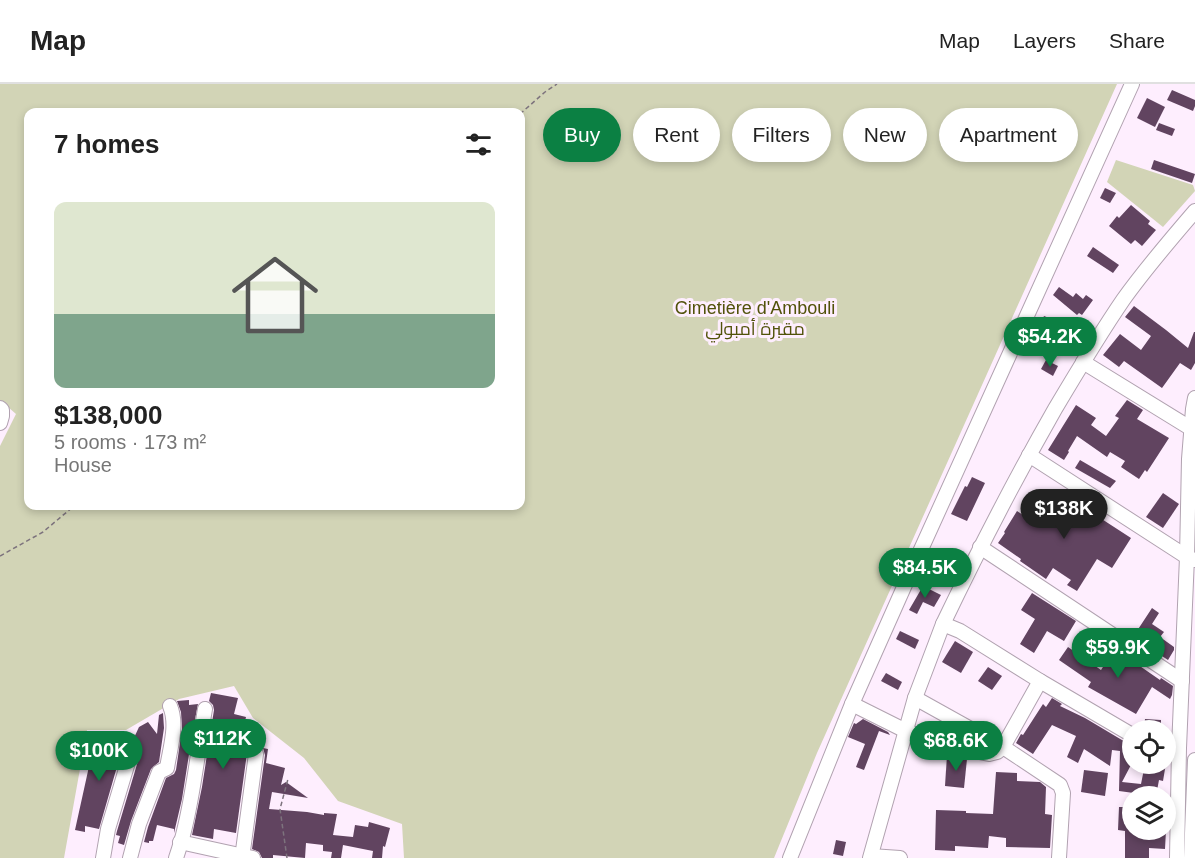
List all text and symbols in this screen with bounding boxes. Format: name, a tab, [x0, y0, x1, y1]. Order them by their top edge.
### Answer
text: Map	[30, 25, 86, 56]
text: Map	[939, 29, 980, 52]
text: Layers	[1013, 29, 1076, 52]
text: Share	[1109, 29, 1165, 52]
chip: Buy	[543, 108, 621, 162]
chip: Rent	[633, 108, 720, 162]
chip: Filters	[732, 108, 831, 162]
chip: New	[843, 108, 927, 162]
chip: Apartment	[939, 108, 1078, 162]
icon: filters	[462, 128, 495, 161]
text: 7 homes	[54, 129, 160, 159]
icon: home	[221, 241, 329, 349]
park label: Cimetière d'Ambouli مقبرة أمبولي	[675, 298, 835, 343]
pin: $54.2K	[1001, 317, 1099, 368]
text: $54.2K	[1018, 325, 1082, 347]
text: $138,000	[54, 400, 162, 430]
text: 5 rooms · 173 m²	[54, 431, 206, 453]
text: House	[54, 454, 112, 476]
pin: $138K	[1022, 489, 1106, 540]
text: $138K	[1035, 497, 1093, 519]
pin: $84.5K	[876, 548, 974, 599]
text: $84.5K	[893, 556, 957, 578]
pin: $59.9K	[1069, 628, 1167, 679]
text: $59.9K	[1086, 636, 1150, 658]
pin: $112K	[181, 719, 265, 770]
map controls	[1122, 720, 1176, 840]
button: locate	[1122, 720, 1176, 774]
pin: $68.6K	[907, 721, 1005, 772]
text: $112K	[194, 727, 252, 749]
text: $68.6K	[924, 729, 988, 751]
pin: $100K	[57, 731, 141, 782]
text: $100K	[70, 739, 128, 761]
button: layers	[1122, 786, 1176, 840]

